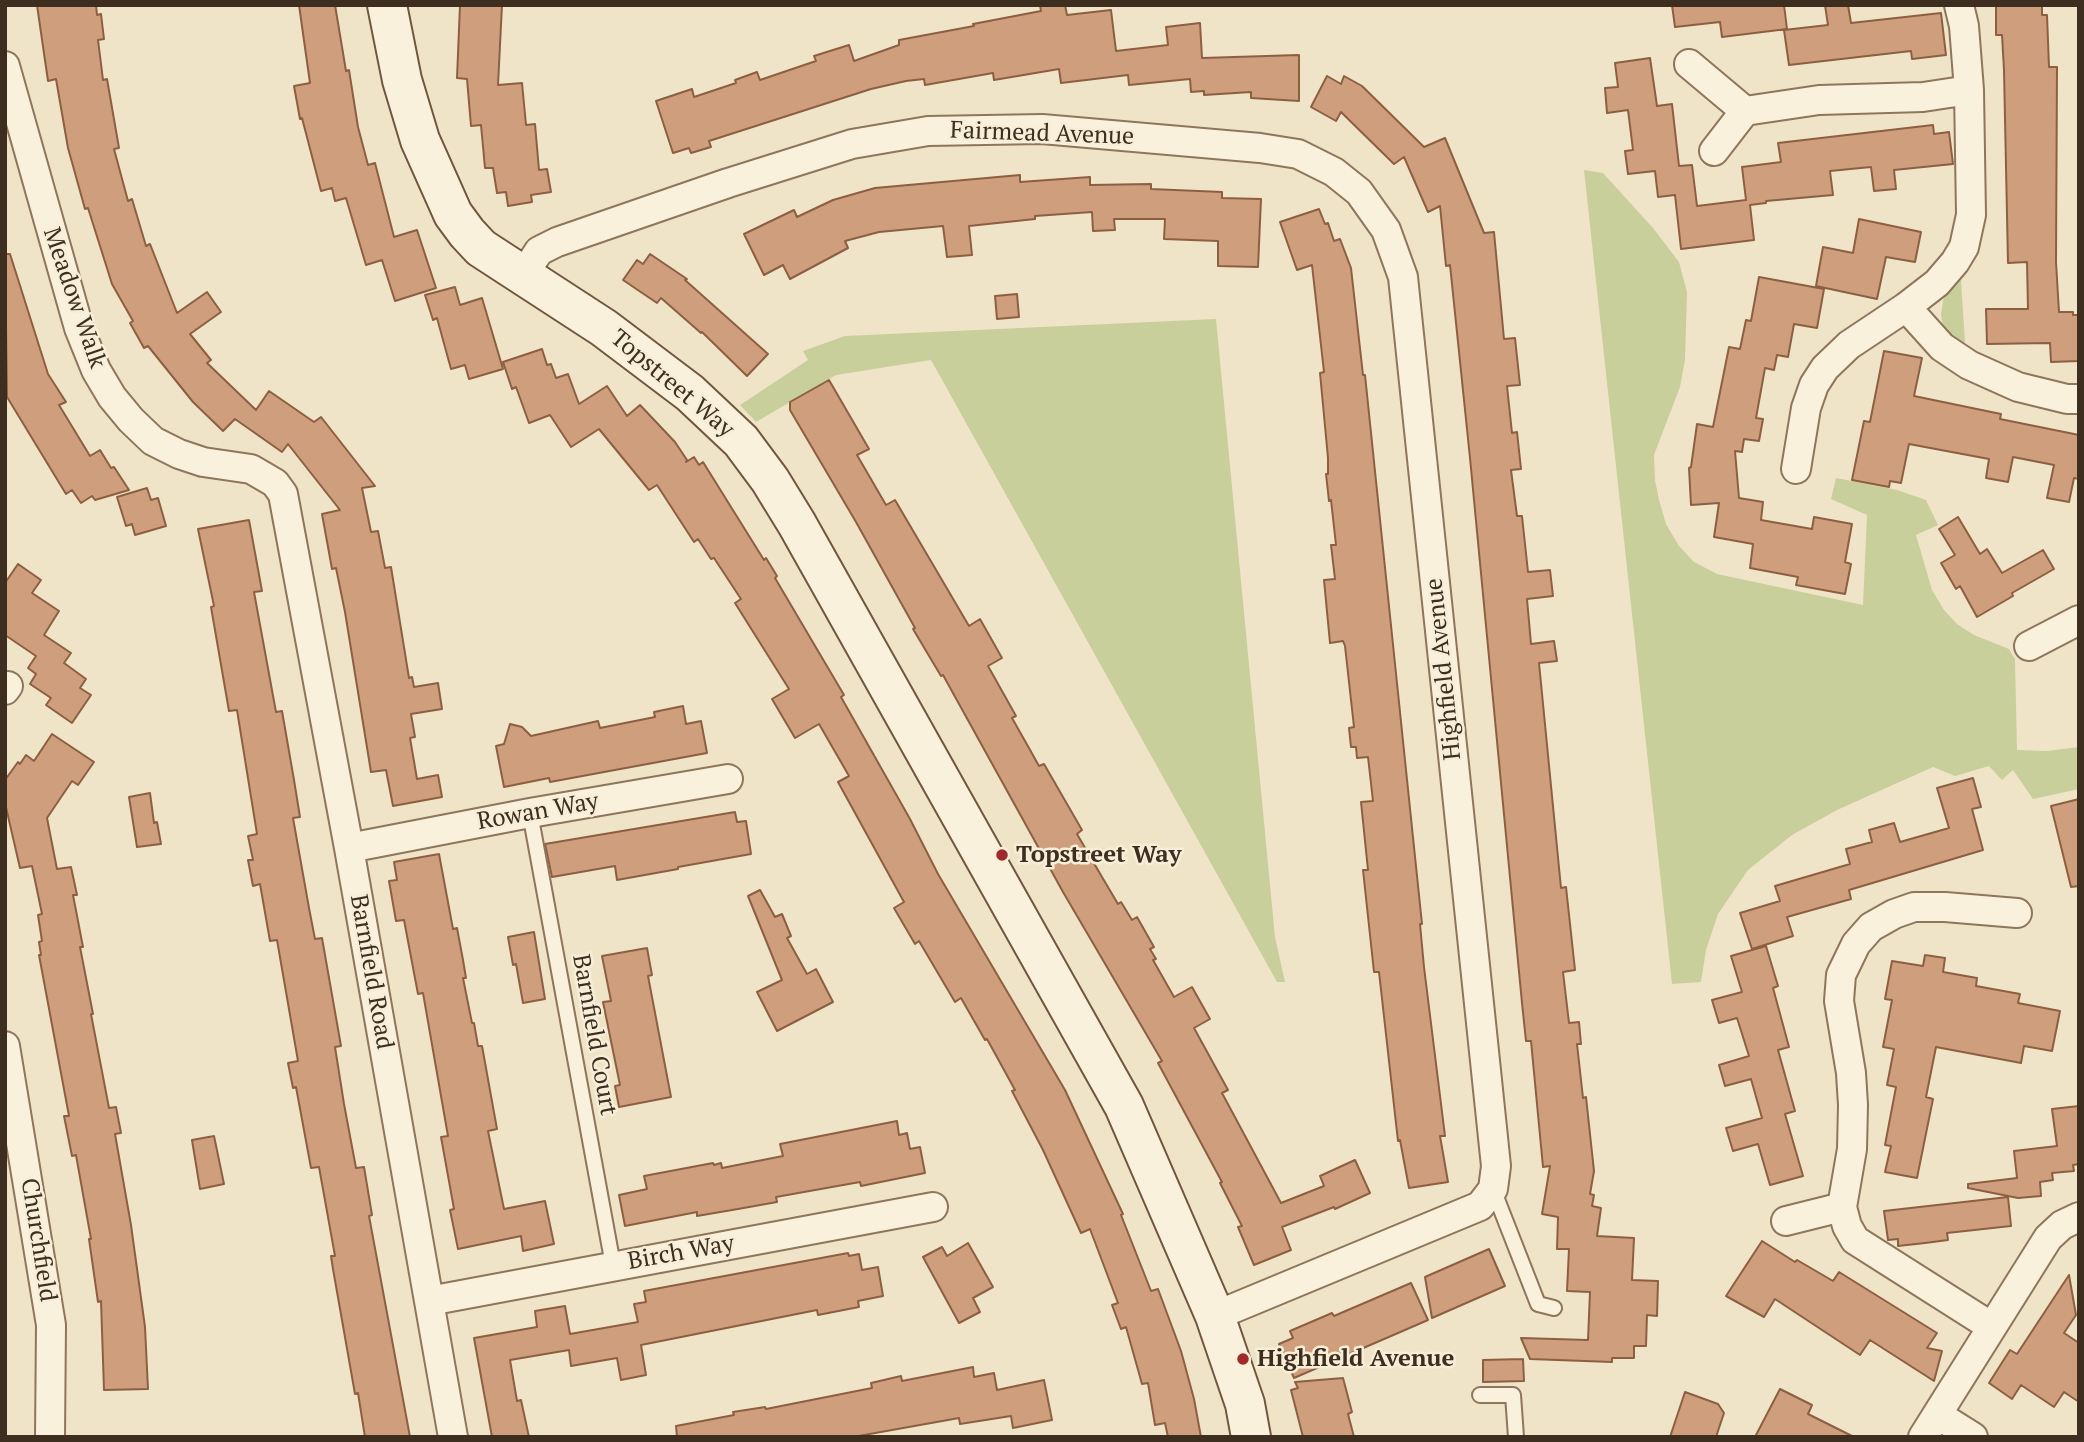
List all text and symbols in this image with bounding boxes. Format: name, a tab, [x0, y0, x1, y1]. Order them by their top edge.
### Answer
street label: Fairmead Avenue	[949, 116, 1135, 152]
street label: Meadow Walk	[36, 224, 112, 372]
street label: Topstreet Way	[604, 324, 740, 444]
street label: Highfield Avenue	[1420, 577, 1468, 761]
street label: Rowan Way	[475, 787, 601, 837]
place label: Topstreet Way	[1016, 841, 1181, 869]
marker: Topstreet Way	[994, 847, 1010, 863]
street label: Barnfield Road	[343, 892, 399, 1052]
street label: Barnfield Court	[566, 952, 622, 1118]
street label: Churchfield	[14, 1176, 62, 1304]
street label: Birch Way	[626, 1229, 736, 1277]
place label: Highfield Avenue	[1257, 1345, 1454, 1373]
marker: Highfield Avenue	[1235, 1351, 1251, 1367]

